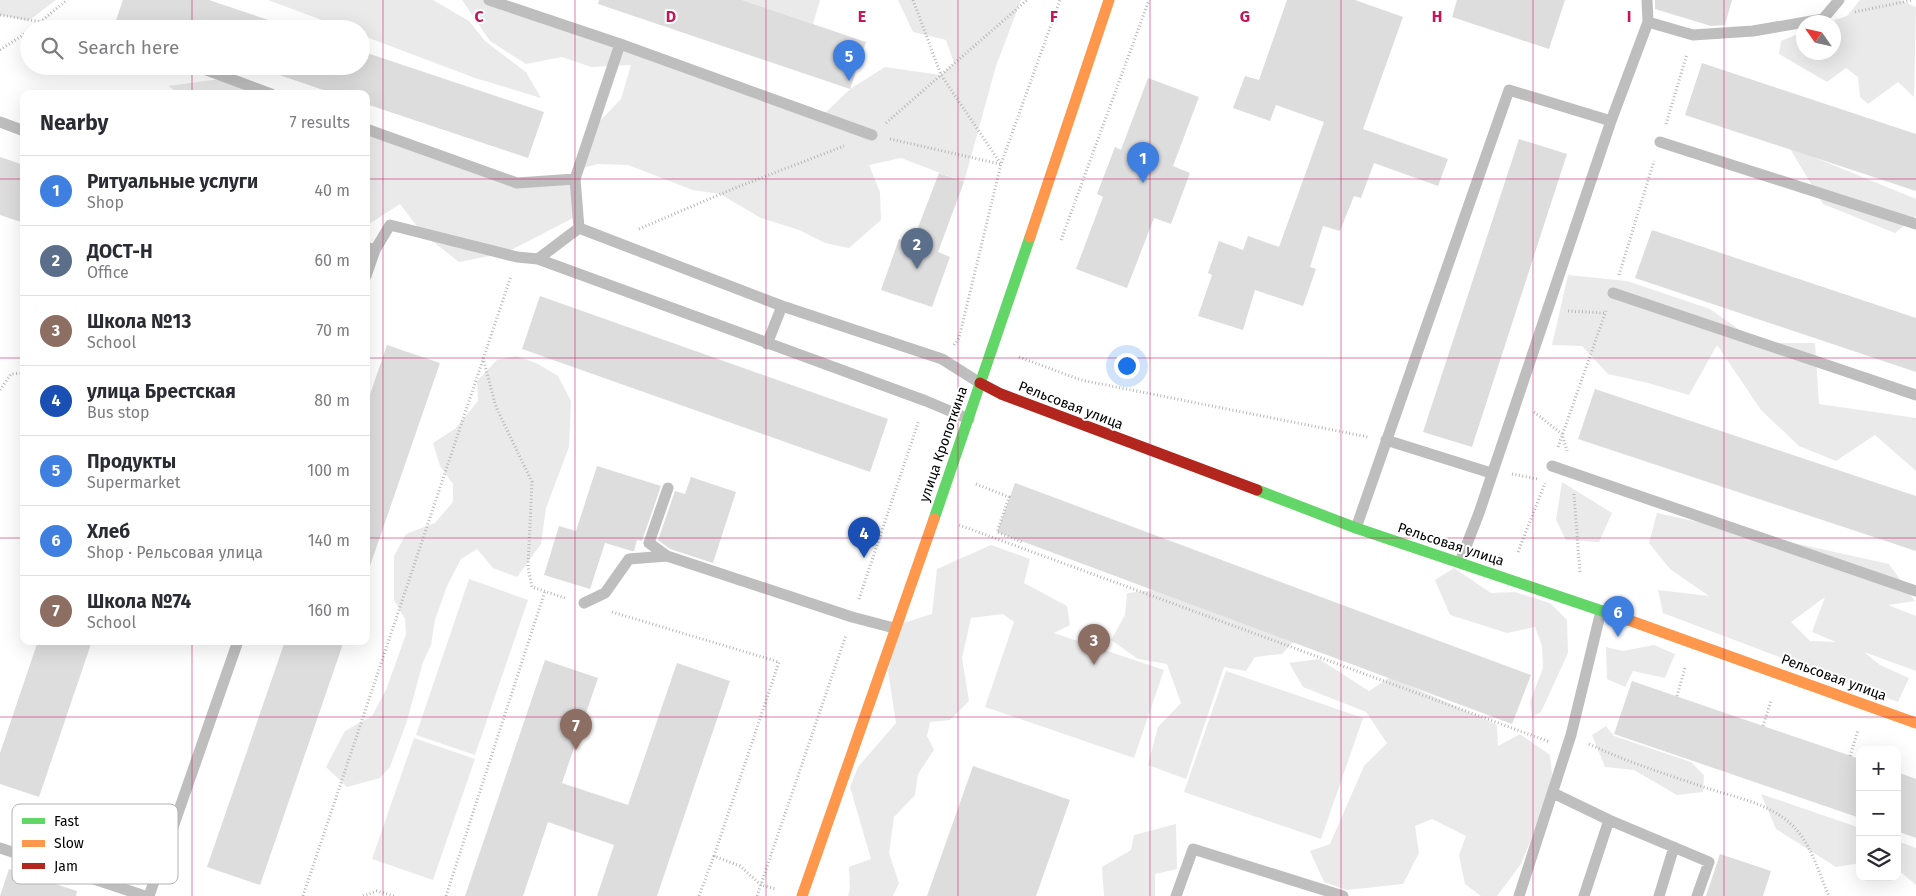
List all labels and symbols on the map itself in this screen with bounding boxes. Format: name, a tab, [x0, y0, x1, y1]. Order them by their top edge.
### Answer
text: C	[474, 7, 484, 26]
text: D	[666, 7, 676, 26]
text: E	[858, 7, 866, 26]
text: F	[1050, 7, 1058, 26]
text: G	[1240, 7, 1250, 26]
text: H	[1432, 7, 1442, 26]
text: I	[1627, 7, 1631, 26]
north arrow	[1796, 15, 1841, 60]
pin: 5	[833, 40, 865, 81]
pin: 1	[1127, 142, 1159, 183]
pin: 2	[901, 228, 933, 269]
your location	[1114, 353, 1140, 379]
street label: Рельсовая улица	[1016, 378, 1126, 433]
street label: улица Кропоткина	[916, 384, 971, 504]
pin: 4	[848, 517, 880, 558]
street label: Рельсовая улица	[1395, 519, 1506, 570]
pin: 6	[1602, 596, 1634, 637]
pin: 3	[1078, 624, 1110, 665]
street label: Рельсовая улица	[1779, 651, 1889, 704]
pin: 7	[560, 709, 592, 750]
legend	[12, 804, 178, 884]
text: Fast	[54, 813, 80, 830]
text: Slow	[54, 835, 84, 852]
text: Jam	[54, 858, 78, 875]

